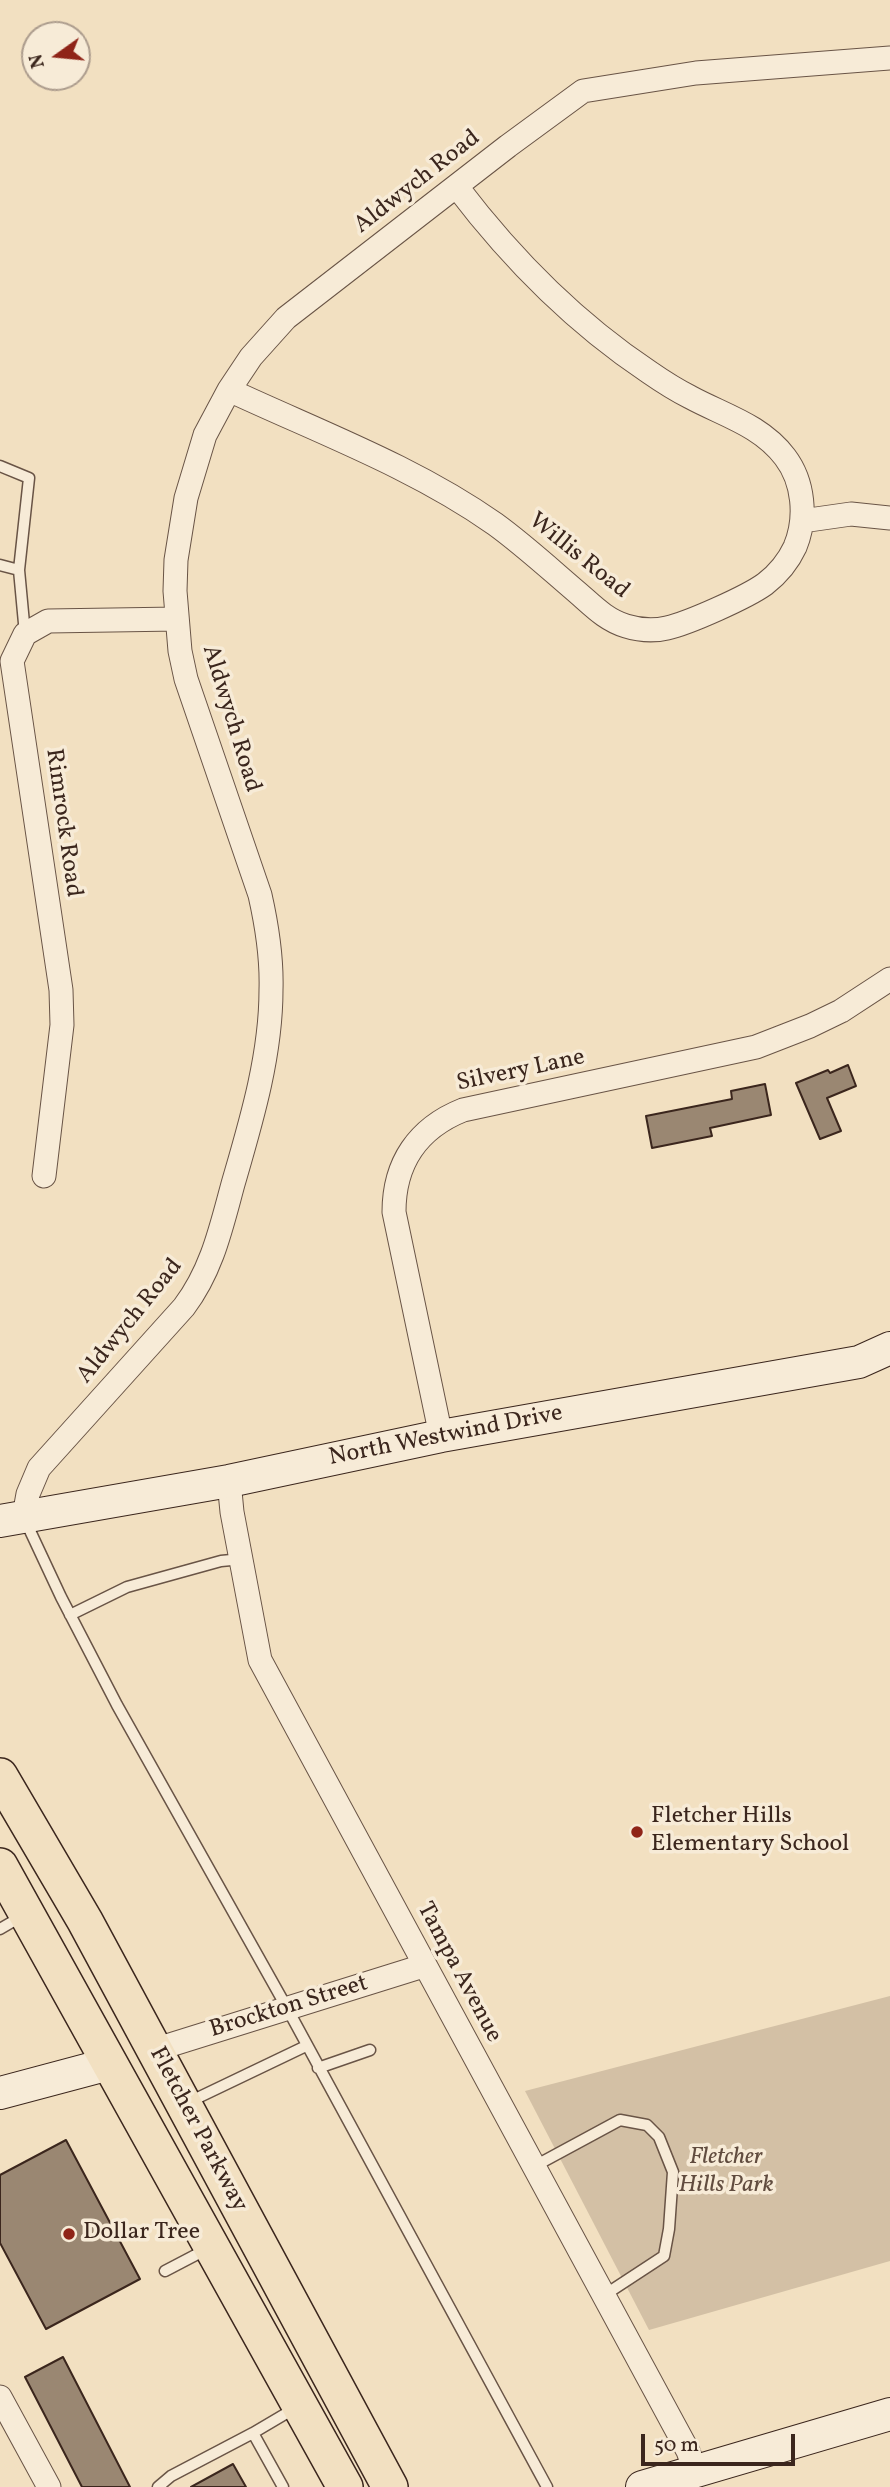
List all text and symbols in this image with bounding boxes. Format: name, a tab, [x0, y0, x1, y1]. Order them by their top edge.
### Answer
north arrow	[21, 21, 91, 91]
text: N	[23, 51, 52, 71]
street label: Aldwych Road	[349, 125, 487, 241]
street label: Willis Road	[522, 508, 634, 606]
street label: Aldwych Road	[194, 642, 266, 796]
street label: Rimrock Road	[37, 747, 87, 899]
street label: Silvery Lane	[454, 1044, 588, 1100]
street label: Aldwych Road	[72, 1254, 190, 1390]
street label: North Westwind Drive	[327, 1400, 565, 1474]
place label: Fletcher Hills Elementary School	[651, 1804, 849, 1860]
marker: Fletcher Hills Elementary School	[629, 1824, 645, 1840]
street label: Tampa Avenue	[409, 1898, 507, 2048]
street label: Brockton Street	[206, 1970, 372, 2046]
street label: Fletcher Parkway	[141, 2043, 253, 2217]
park label: Fletcher Hills Park	[678, 2145, 774, 2201]
place label: Dollar Tree	[83, 2220, 200, 2248]
marker: Dollar Tree	[61, 2226, 77, 2242]
scale bar	[645, 2420, 799, 2464]
text: 50 m	[654, 2431, 699, 2460]

